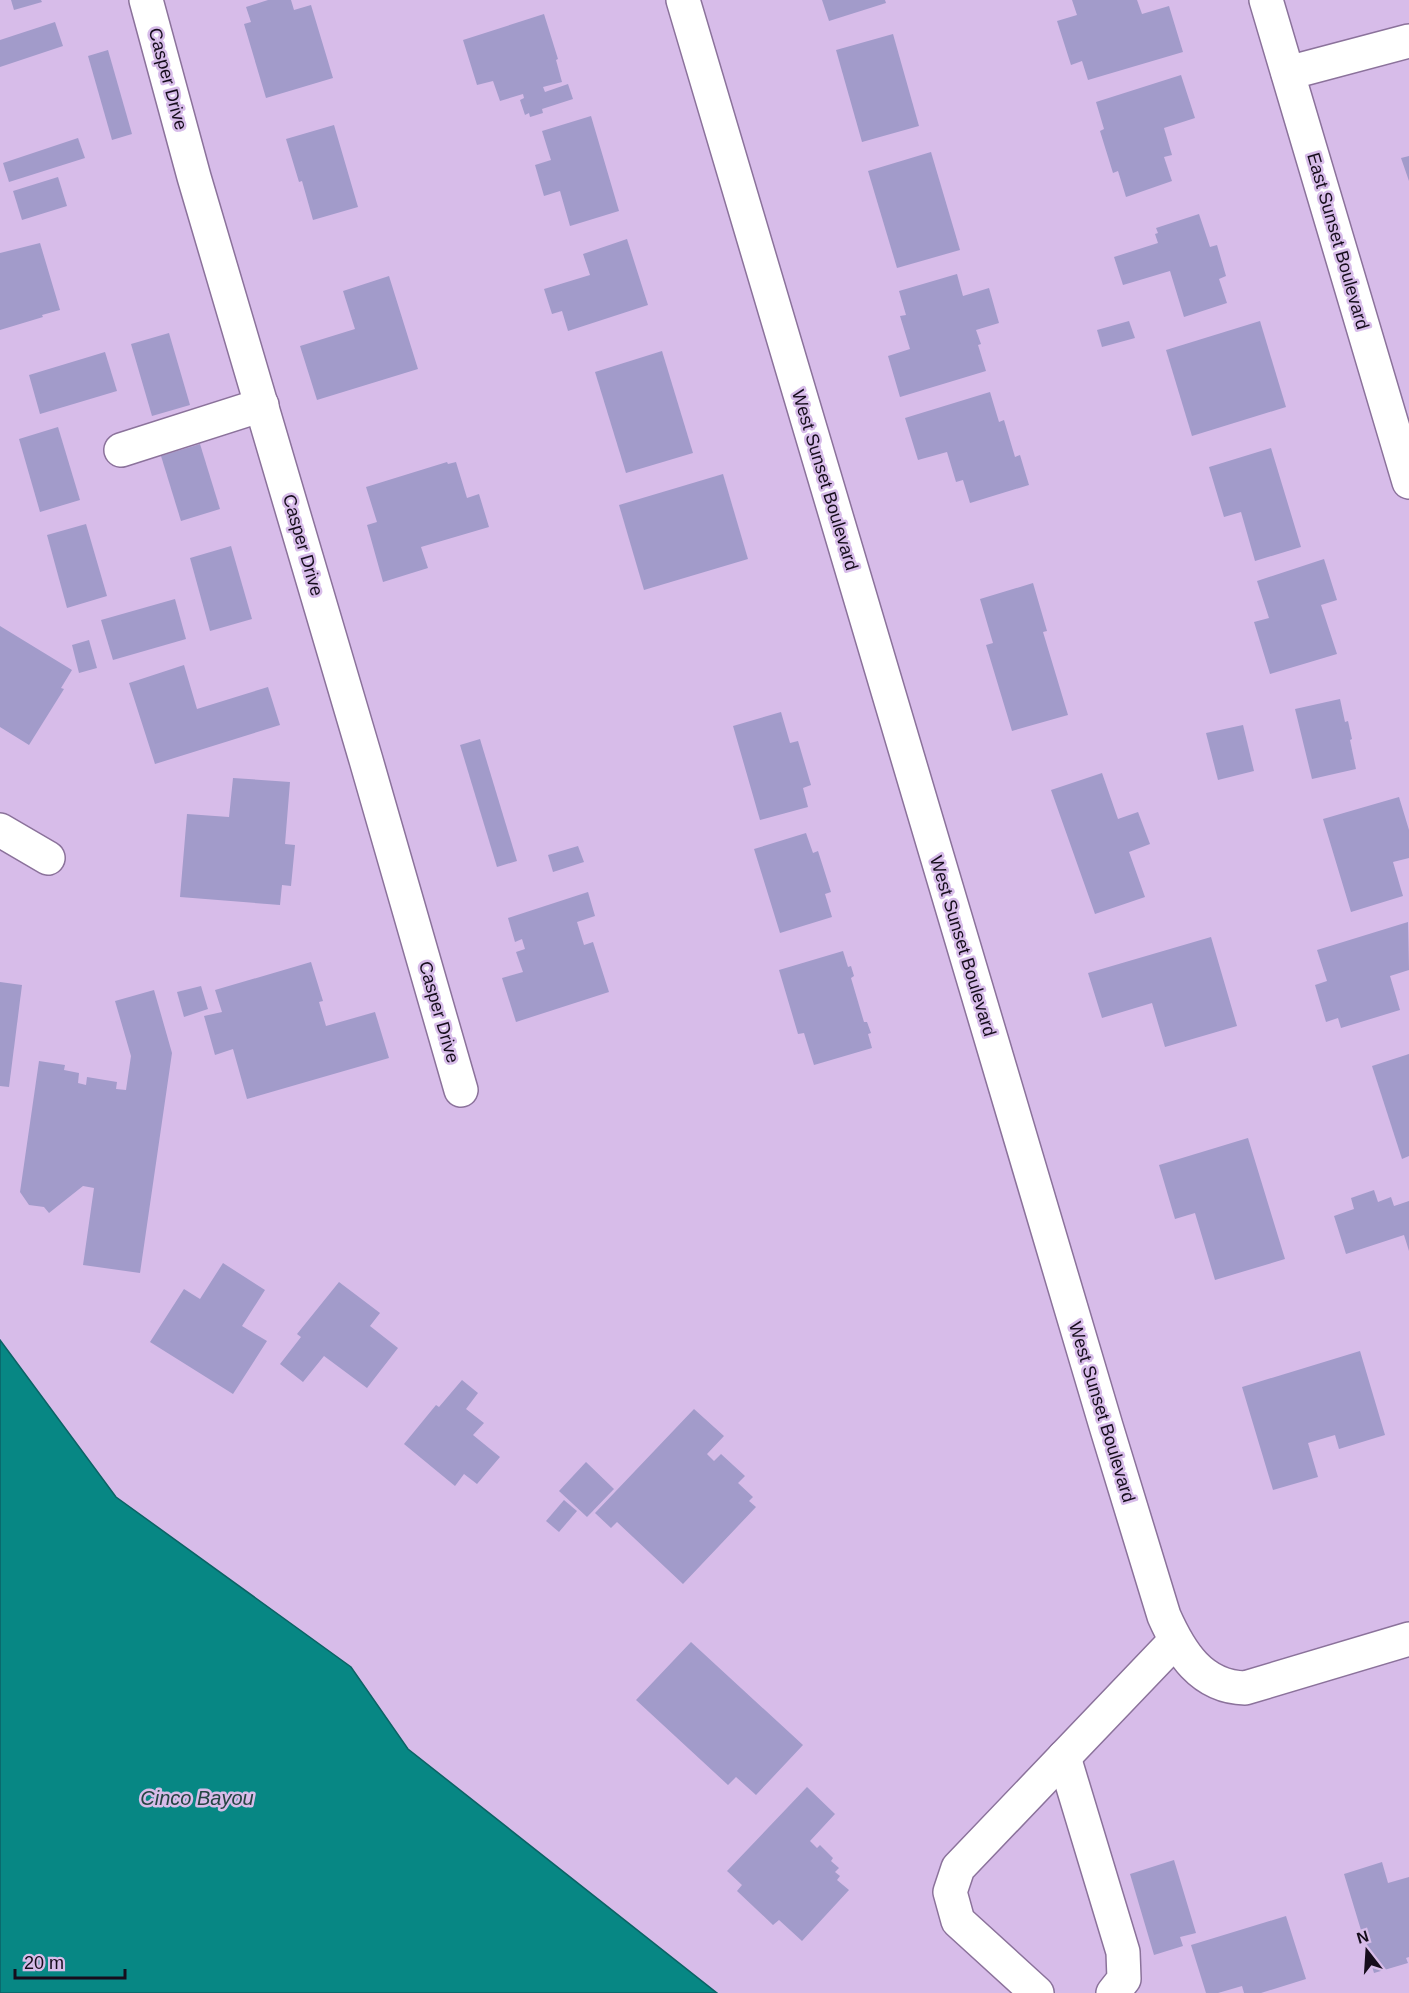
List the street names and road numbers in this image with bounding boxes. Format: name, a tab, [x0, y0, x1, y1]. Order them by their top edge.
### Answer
street label: Casper Drive	[145, 26, 191, 132]
street label: East Sunset Boulevard	[1303, 150, 1373, 332]
street label: West Sunset Boulevard	[788, 387, 862, 573]
street label: Casper Drive	[279, 492, 327, 598]
street label: West Sunset Boulevard	[926, 853, 1000, 1039]
street label: Casper Drive	[415, 959, 463, 1065]
street label: West Sunset Boulevard	[1065, 1319, 1139, 1505]

